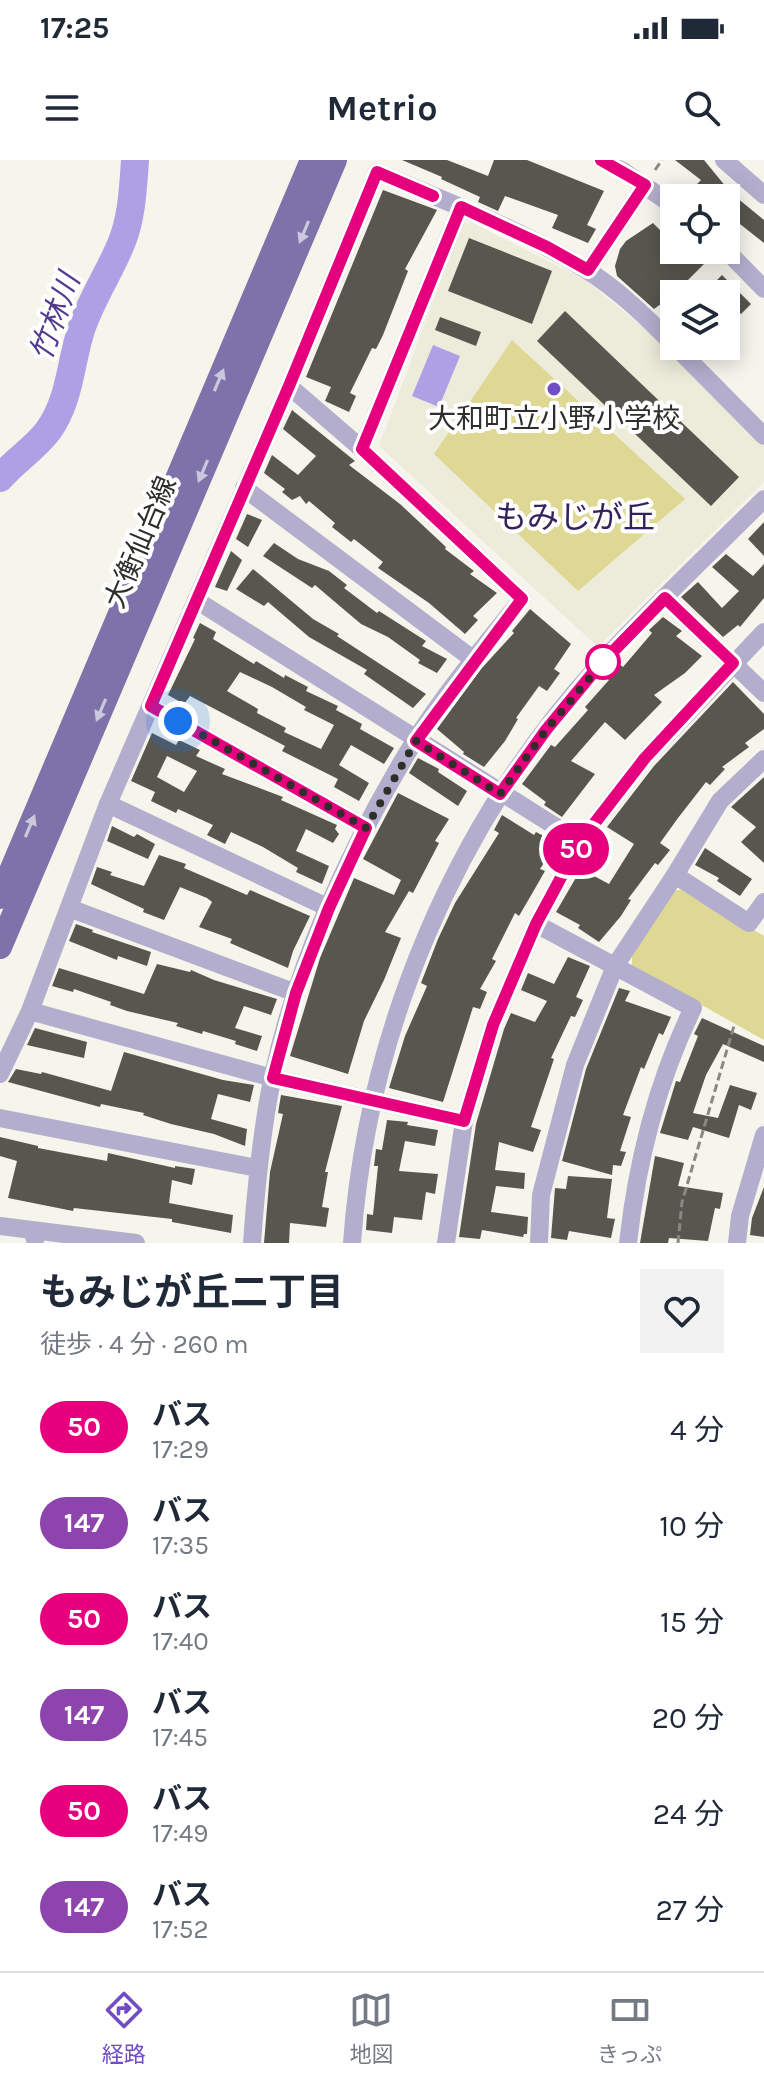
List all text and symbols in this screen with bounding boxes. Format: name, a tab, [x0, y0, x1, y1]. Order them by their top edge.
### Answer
text: 17:25	[40, 10, 109, 46]
icon: menu	[40, 86, 84, 130]
icon: search	[680, 86, 724, 130]
text: Metrio	[326, 87, 438, 129]
map controls	[660, 184, 740, 360]
button: locate	[660, 184, 740, 264]
one-way arrow	[298, 220, 311, 244]
water label: 竹林川	[23, 266, 88, 365]
button: layers	[660, 280, 740, 360]
one-way arrow	[213, 368, 226, 392]
marker: 大和町立小野小学校	[545, 380, 563, 398]
place label: 大和町立小野小学校	[428, 402, 680, 435]
one-way arrow	[197, 459, 210, 483]
street label: 大衡仙台線	[98, 471, 183, 613]
district label: もみじが丘	[495, 499, 655, 536]
unlabelled marker	[586, 645, 620, 679]
one-way arrow	[94, 698, 108, 722]
your location	[158, 701, 198, 741]
one-way arrow	[24, 814, 37, 837]
line badge: 50	[540, 823, 612, 875]
text: 50	[559, 832, 593, 865]
button: heart	[640, 1269, 724, 1353]
text: もみじが丘二丁目	[40, 1270, 344, 1315]
text: 徒歩 · 4 分 · 260 m	[40, 1329, 249, 1360]
text: バス	[152, 1397, 212, 1433]
text: 50	[67, 1410, 101, 1443]
text: 4 分	[670, 1412, 724, 1448]
text: 17:29	[152, 1434, 209, 1465]
text: バス	[152, 1493, 212, 1529]
text: 147	[64, 1506, 104, 1539]
text: 10 分	[659, 1508, 724, 1544]
text: 17:35	[152, 1530, 209, 1561]
text: バス	[152, 1589, 212, 1625]
text: 50	[67, 1602, 101, 1635]
text: 15 分	[660, 1604, 724, 1640]
text: 17:40	[152, 1626, 209, 1657]
text: バス	[152, 1685, 212, 1721]
text: 147	[64, 1698, 104, 1731]
text: 20 分	[652, 1700, 724, 1736]
text: 17:45	[152, 1722, 208, 1753]
text: バス	[152, 1781, 212, 1817]
text: 50	[67, 1794, 101, 1827]
text: 24 分	[653, 1796, 724, 1832]
text: 17:49	[152, 1818, 208, 1849]
text: バス	[152, 1877, 212, 1913]
text: 147	[64, 1890, 104, 1923]
text: 27 分	[655, 1892, 724, 1928]
text: 17:52	[152, 1914, 209, 1945]
tab: 経路	[102, 1988, 146, 2068]
tab: 地図	[349, 1988, 393, 2068]
tab: きっぷ	[597, 1988, 662, 2068]

